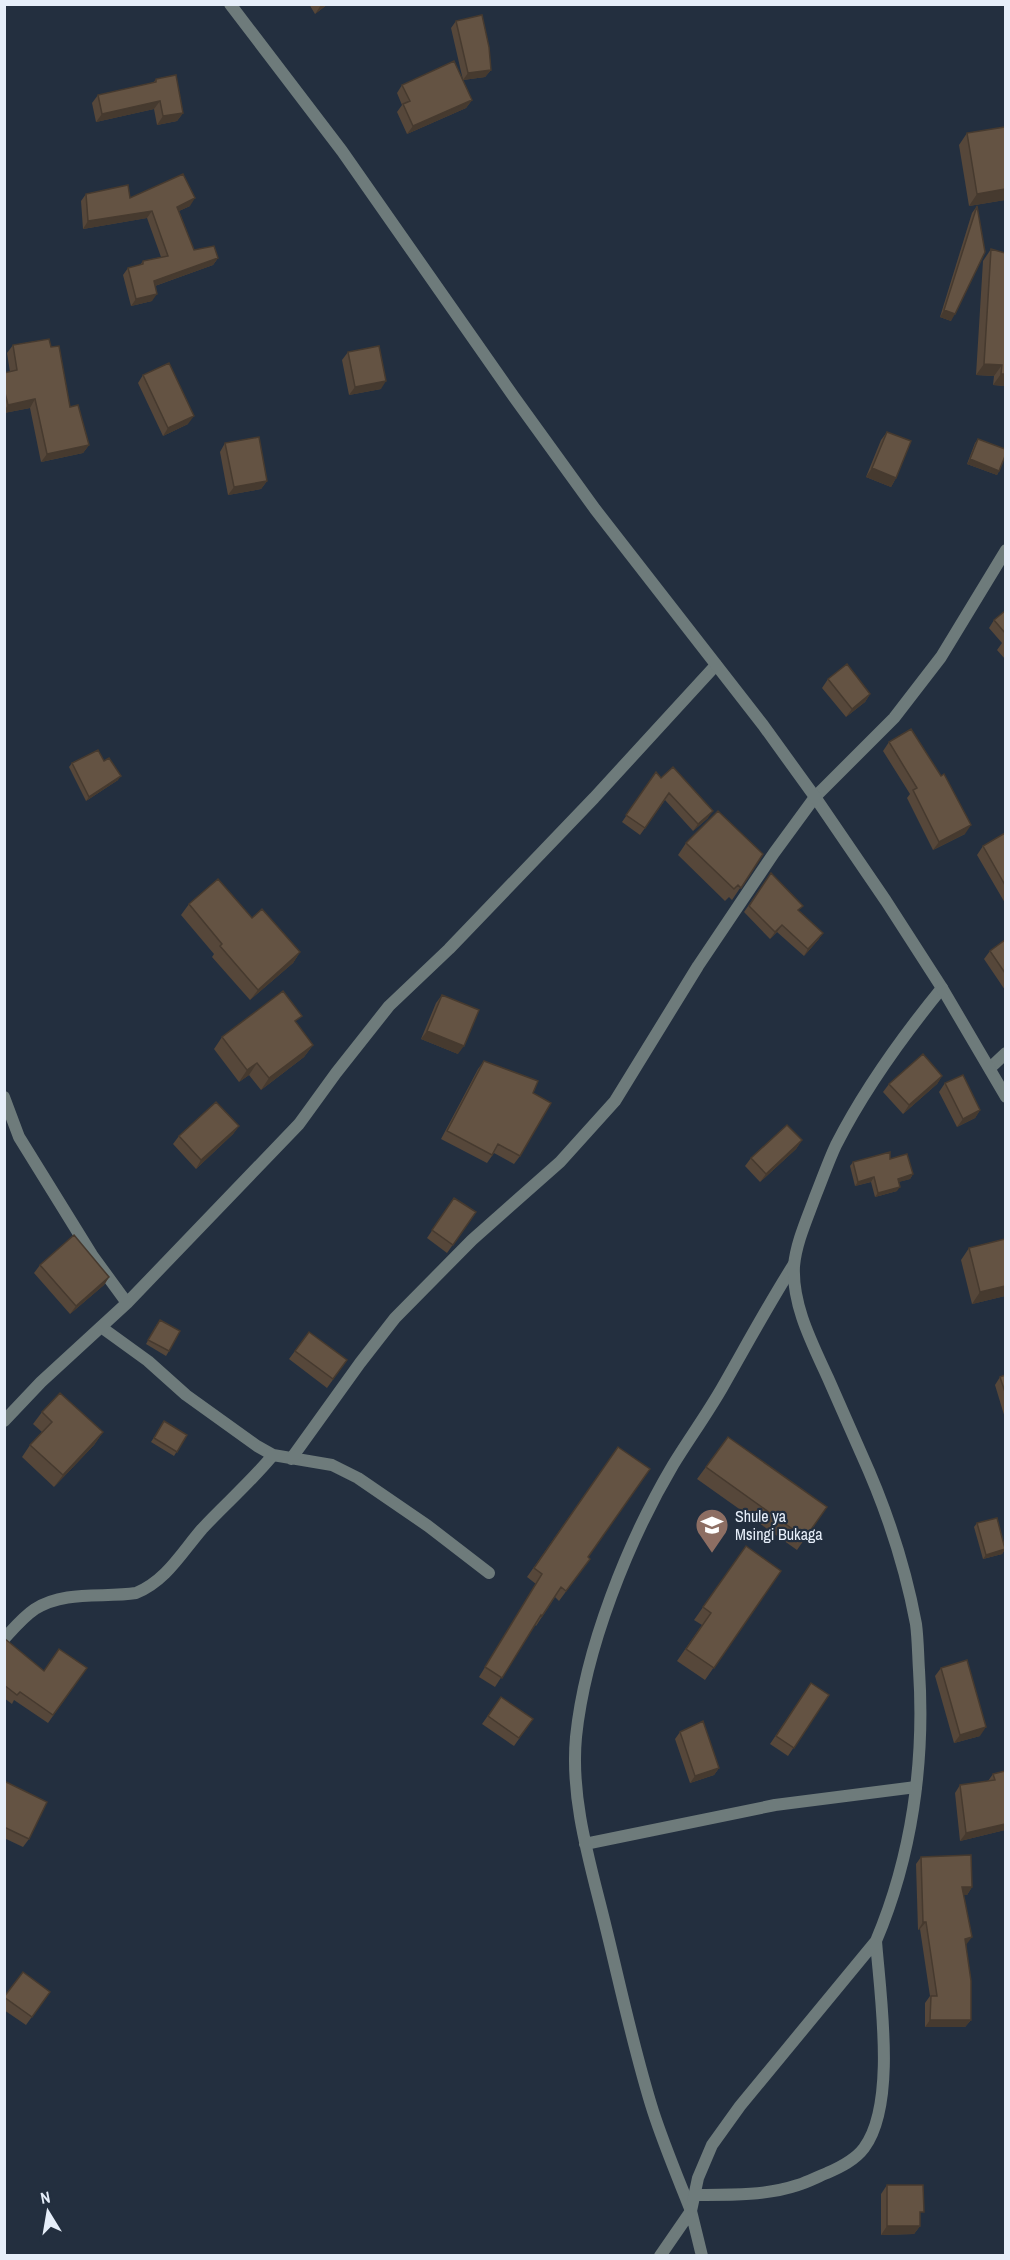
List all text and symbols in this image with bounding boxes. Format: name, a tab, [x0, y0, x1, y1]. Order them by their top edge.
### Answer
place label: Shule ya Msingi Bukaga	[735, 1505, 823, 1545]
school or university icon: Shule ya Msingi Bukaga	[694, 1507, 730, 1554]
north arrow	[18, 2182, 78, 2242]
text: N	[38, 2186, 52, 2209]

